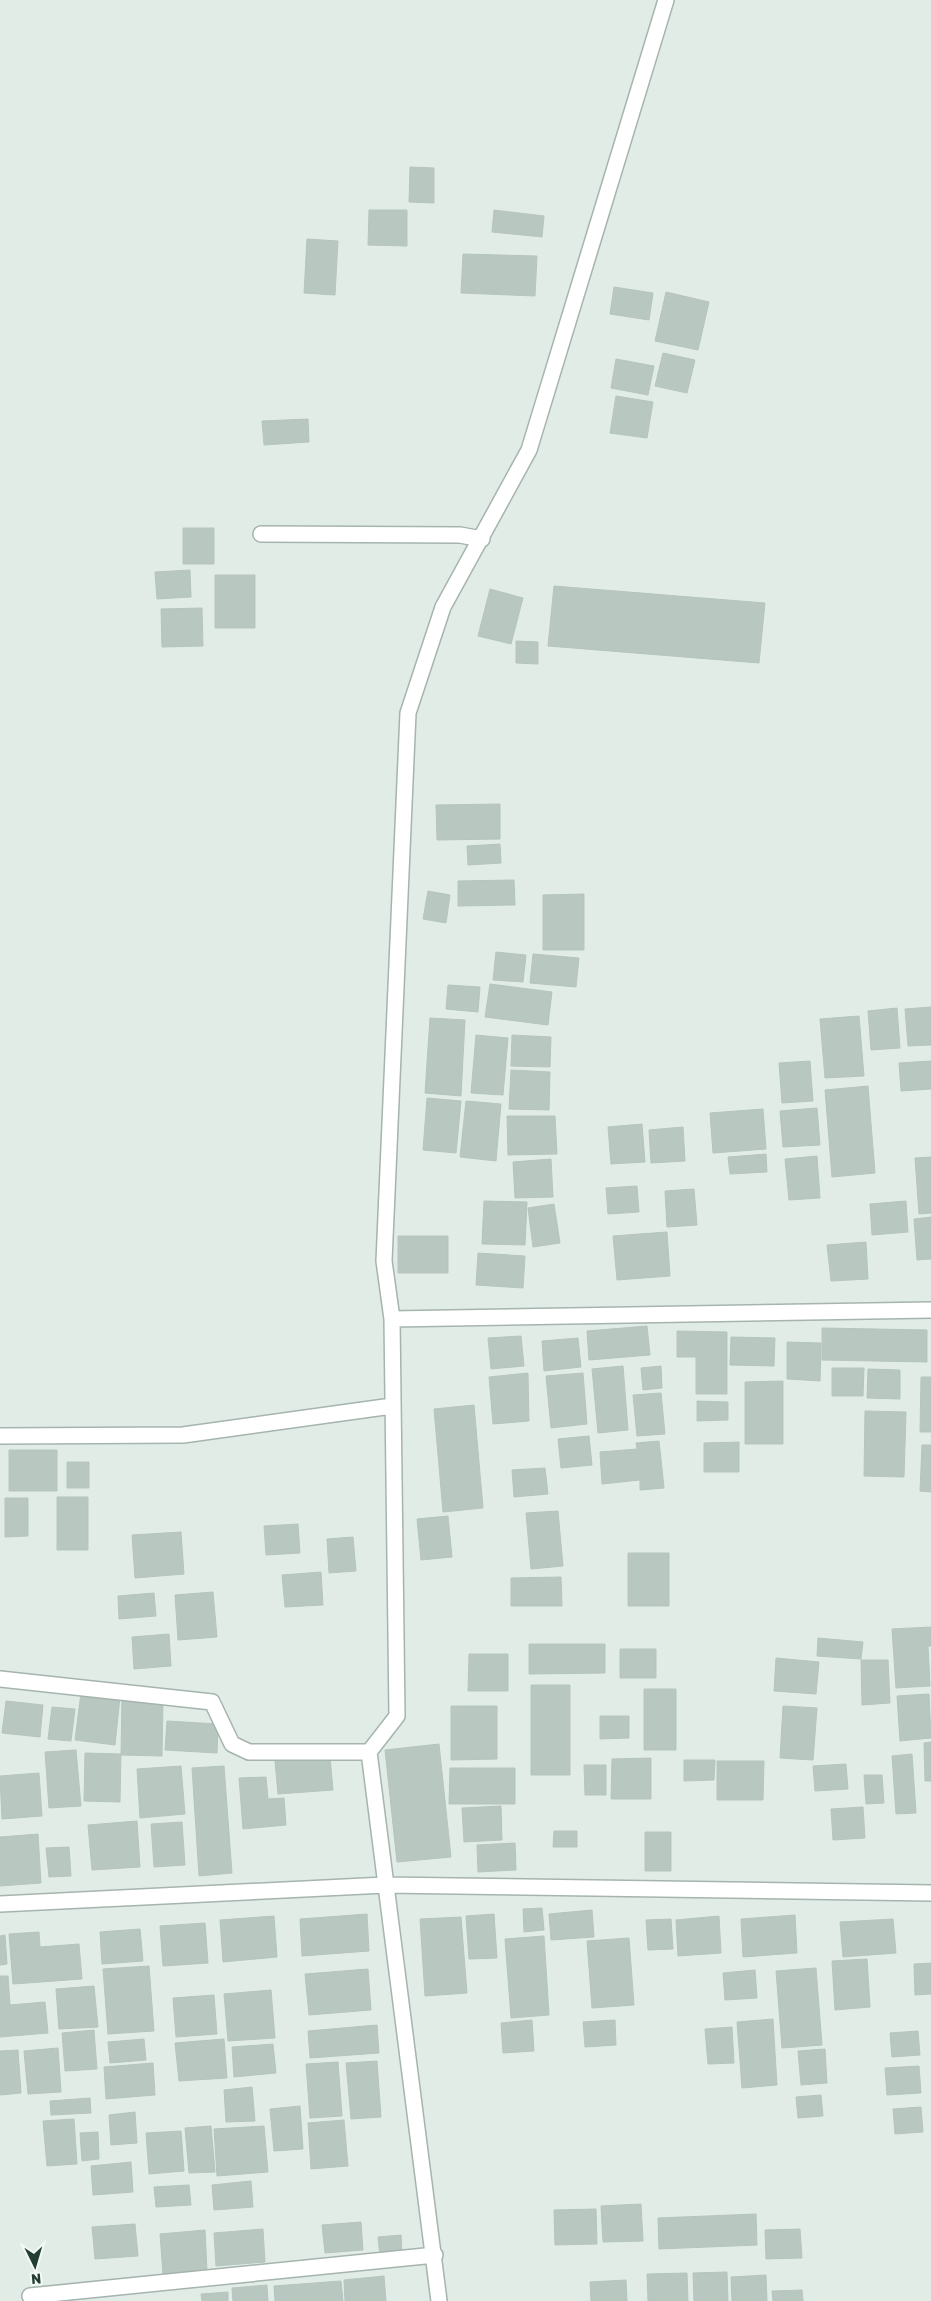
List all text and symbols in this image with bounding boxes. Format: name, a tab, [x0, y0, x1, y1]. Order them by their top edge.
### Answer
north arrow	[10, 2241, 60, 2291]
text: N	[30, 2270, 42, 2287]

